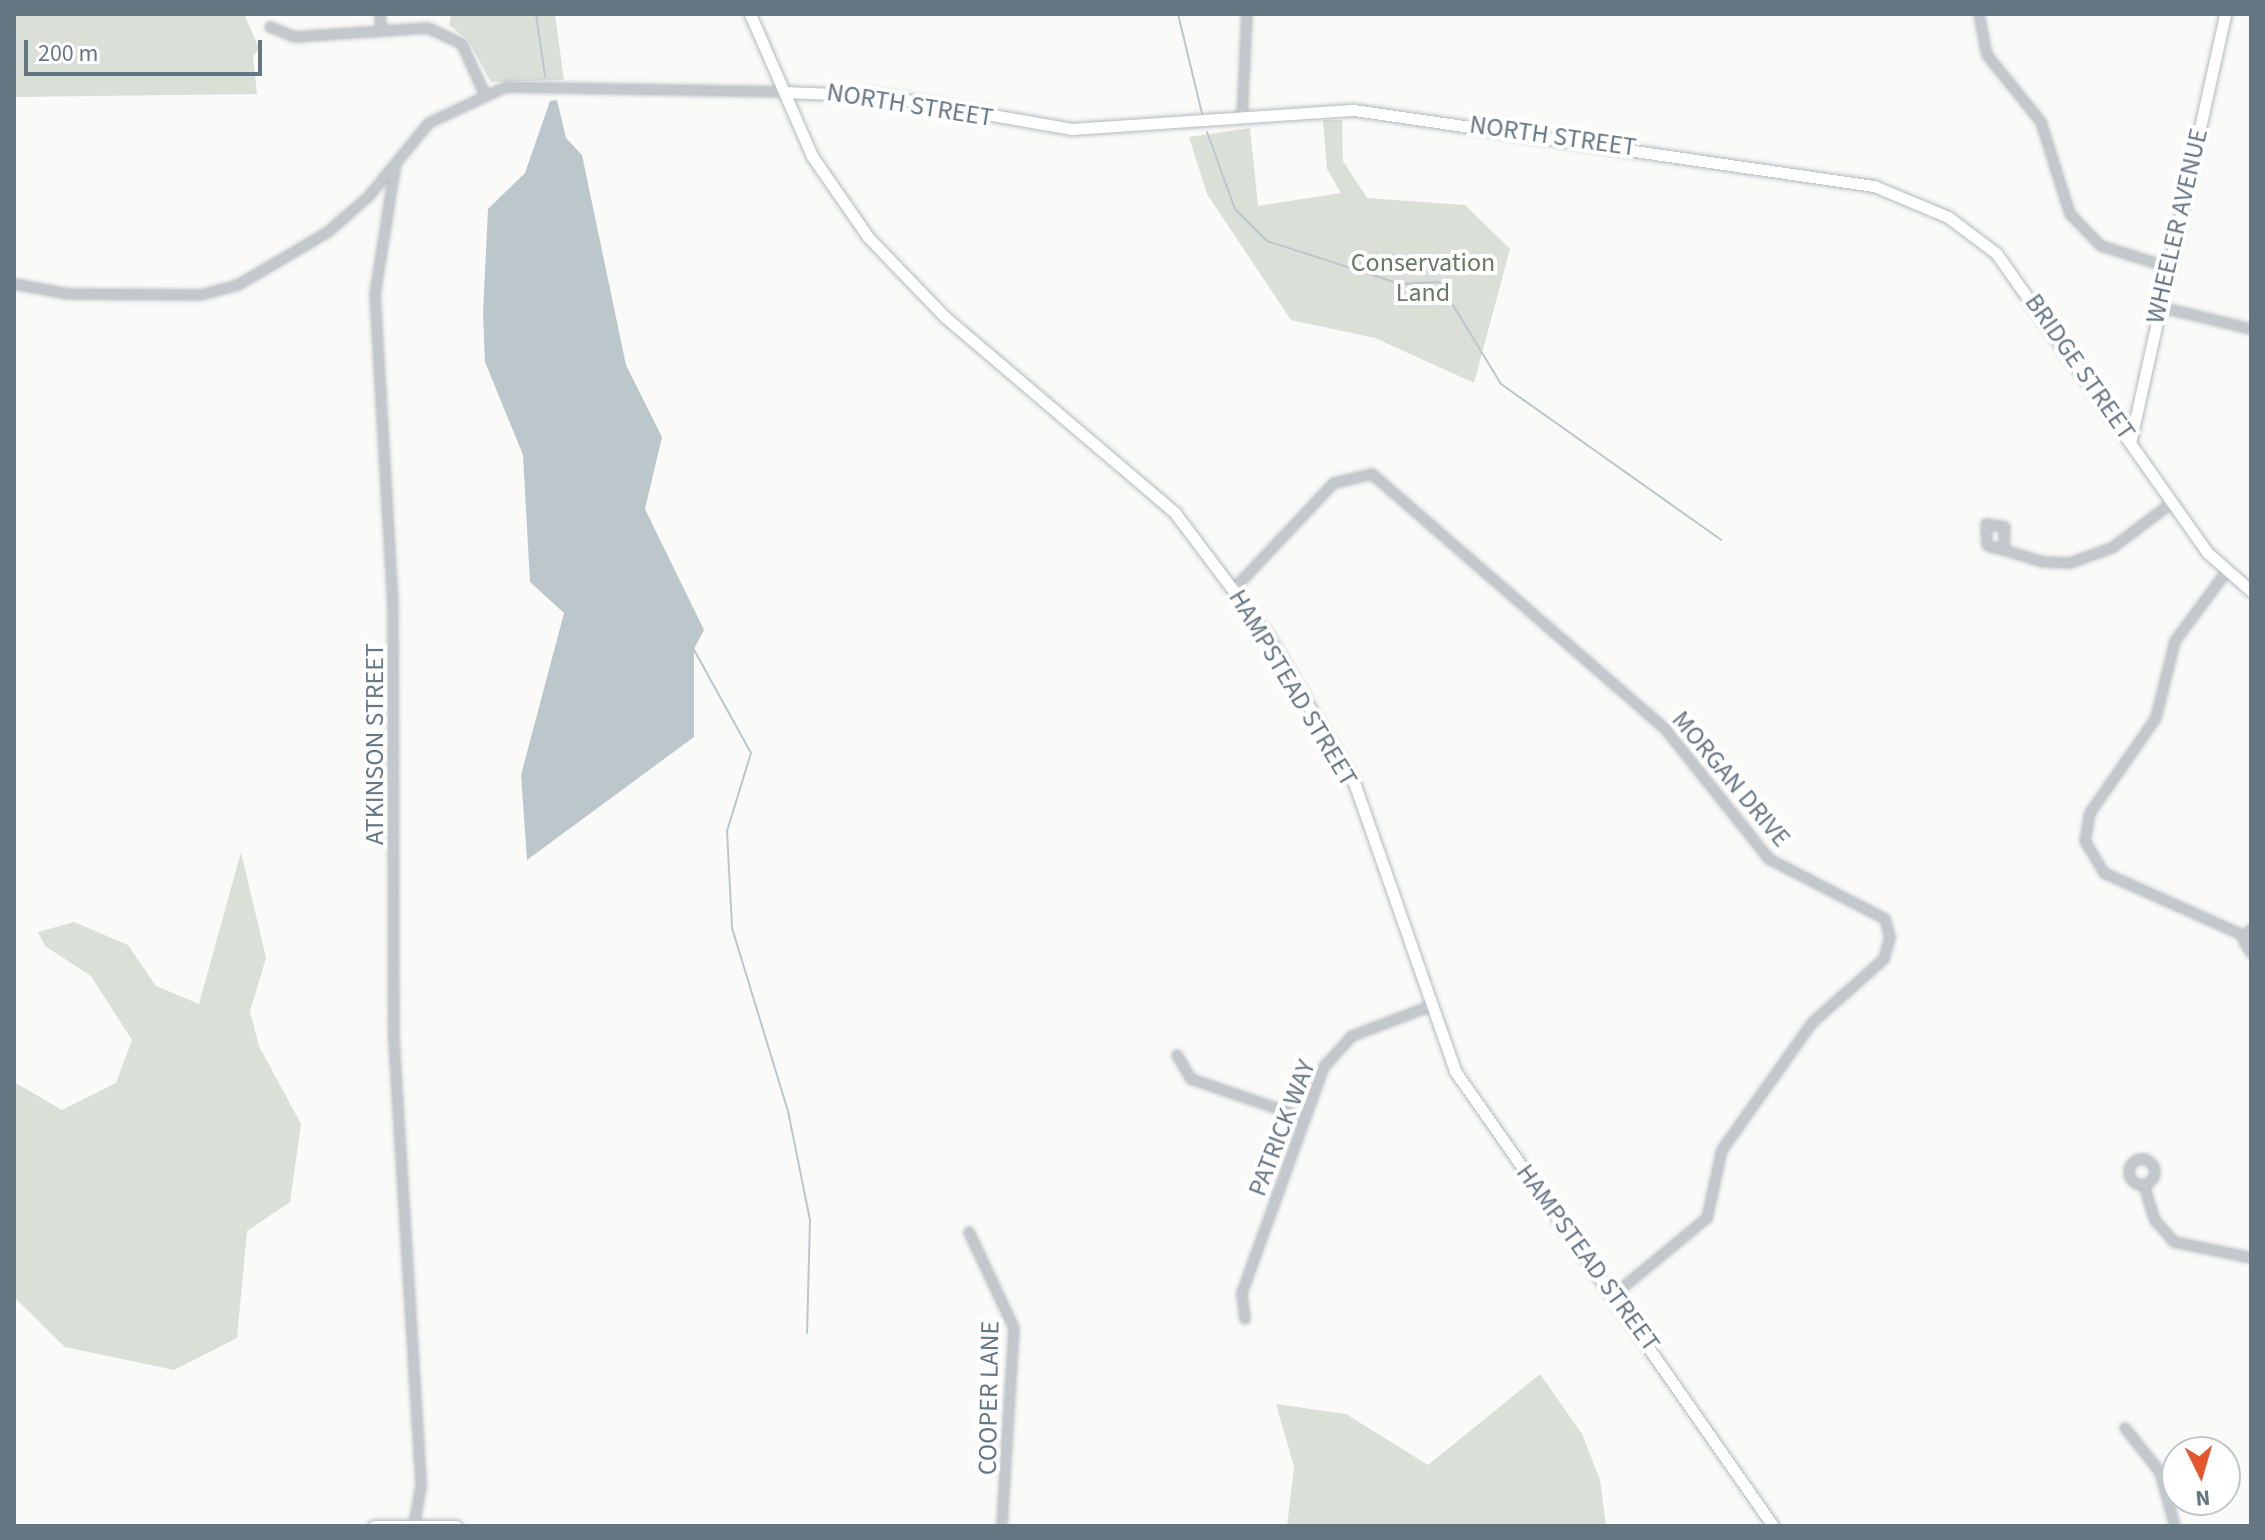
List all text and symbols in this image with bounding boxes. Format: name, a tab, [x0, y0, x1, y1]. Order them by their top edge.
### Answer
scale bar	[28, 24, 266, 74]
text: 200 m	[38, 36, 98, 71]
street label: NORTH STREET	[825, 76, 995, 134]
street label: NORTH STREET	[1468, 109, 1638, 163]
street label: WHEELER AVENUE	[2139, 125, 2215, 327]
park label: Conservation Land	[1351, 247, 1495, 308]
street label: BRIDGE STREET	[2018, 288, 2142, 446]
street label: HAMPSTEAD STREET	[1222, 584, 1364, 792]
street label: ATKINSON STREET	[359, 643, 391, 845]
street label: MORGAN DRIVE	[1665, 705, 1797, 853]
street label: PATRICK WAY	[1242, 1055, 1322, 1201]
street label: HAMPSTEAD STREET	[1509, 1158, 1667, 1358]
street label: COOPER LANE	[972, 1321, 1006, 1475]
north arrow	[2161, 1436, 2241, 1516]
text: N	[2194, 1481, 2212, 1514]

